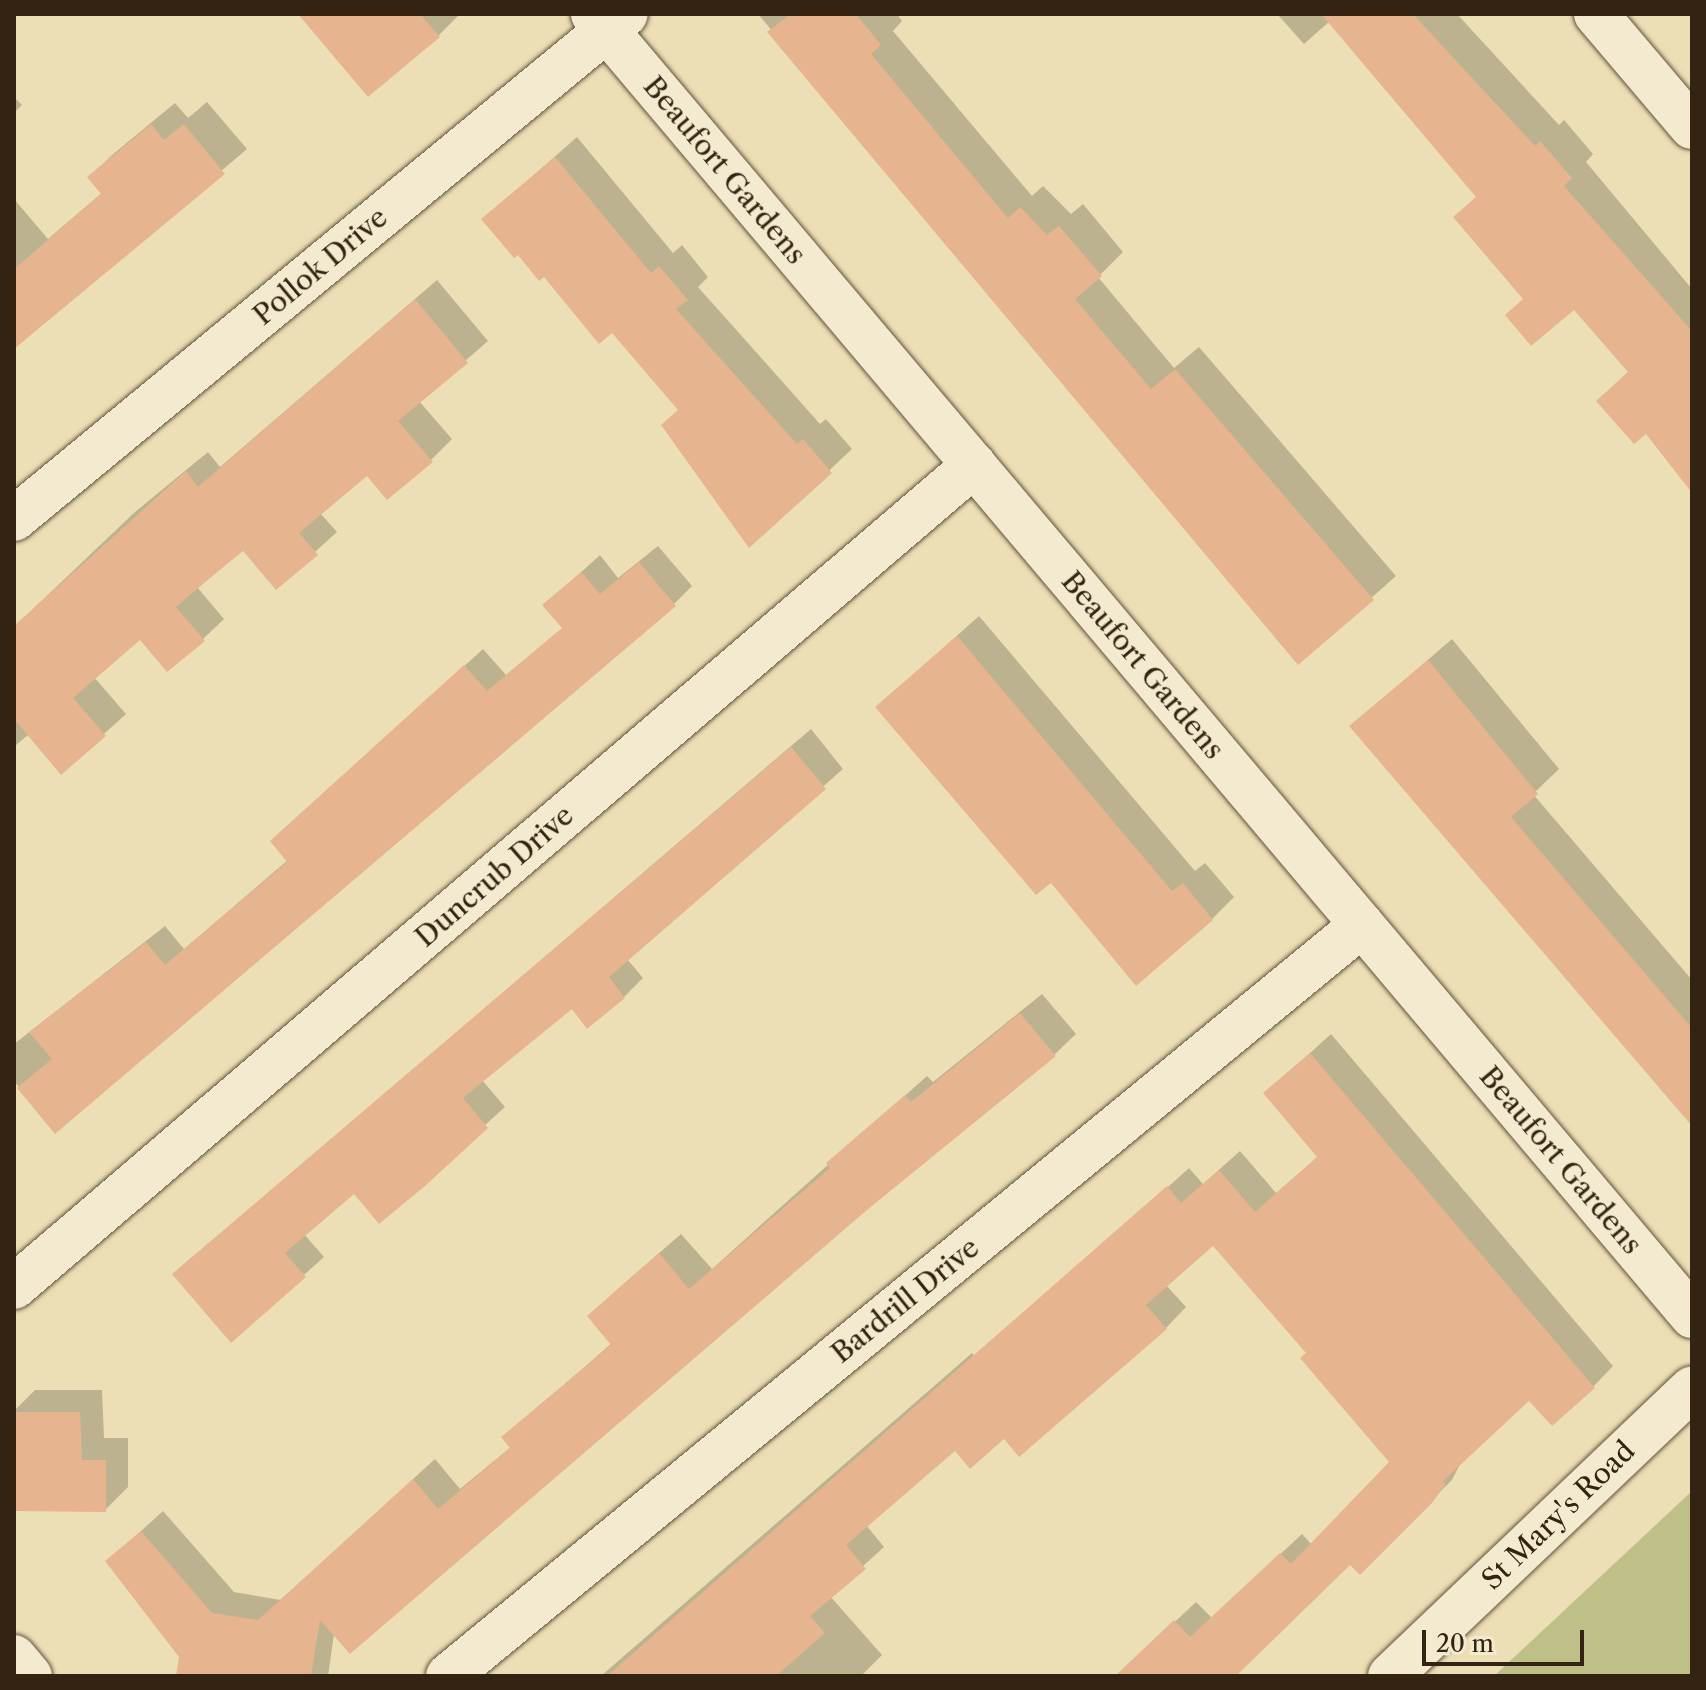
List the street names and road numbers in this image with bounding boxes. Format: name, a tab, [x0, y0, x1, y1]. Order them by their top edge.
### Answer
street label: Beaufort Gardens	[637, 69, 813, 271]
street label: Pollok Drive	[246, 200, 394, 332]
street label: Beaufort Gardens	[1055, 564, 1231, 766]
street label: Duncrub Drive	[408, 798, 580, 954]
street label: Beaufort Gardens	[1473, 1059, 1649, 1261]
street label: Bardrill Drive	[824, 1230, 986, 1370]
street label: St Mary's Road	[1475, 1434, 1641, 1596]

